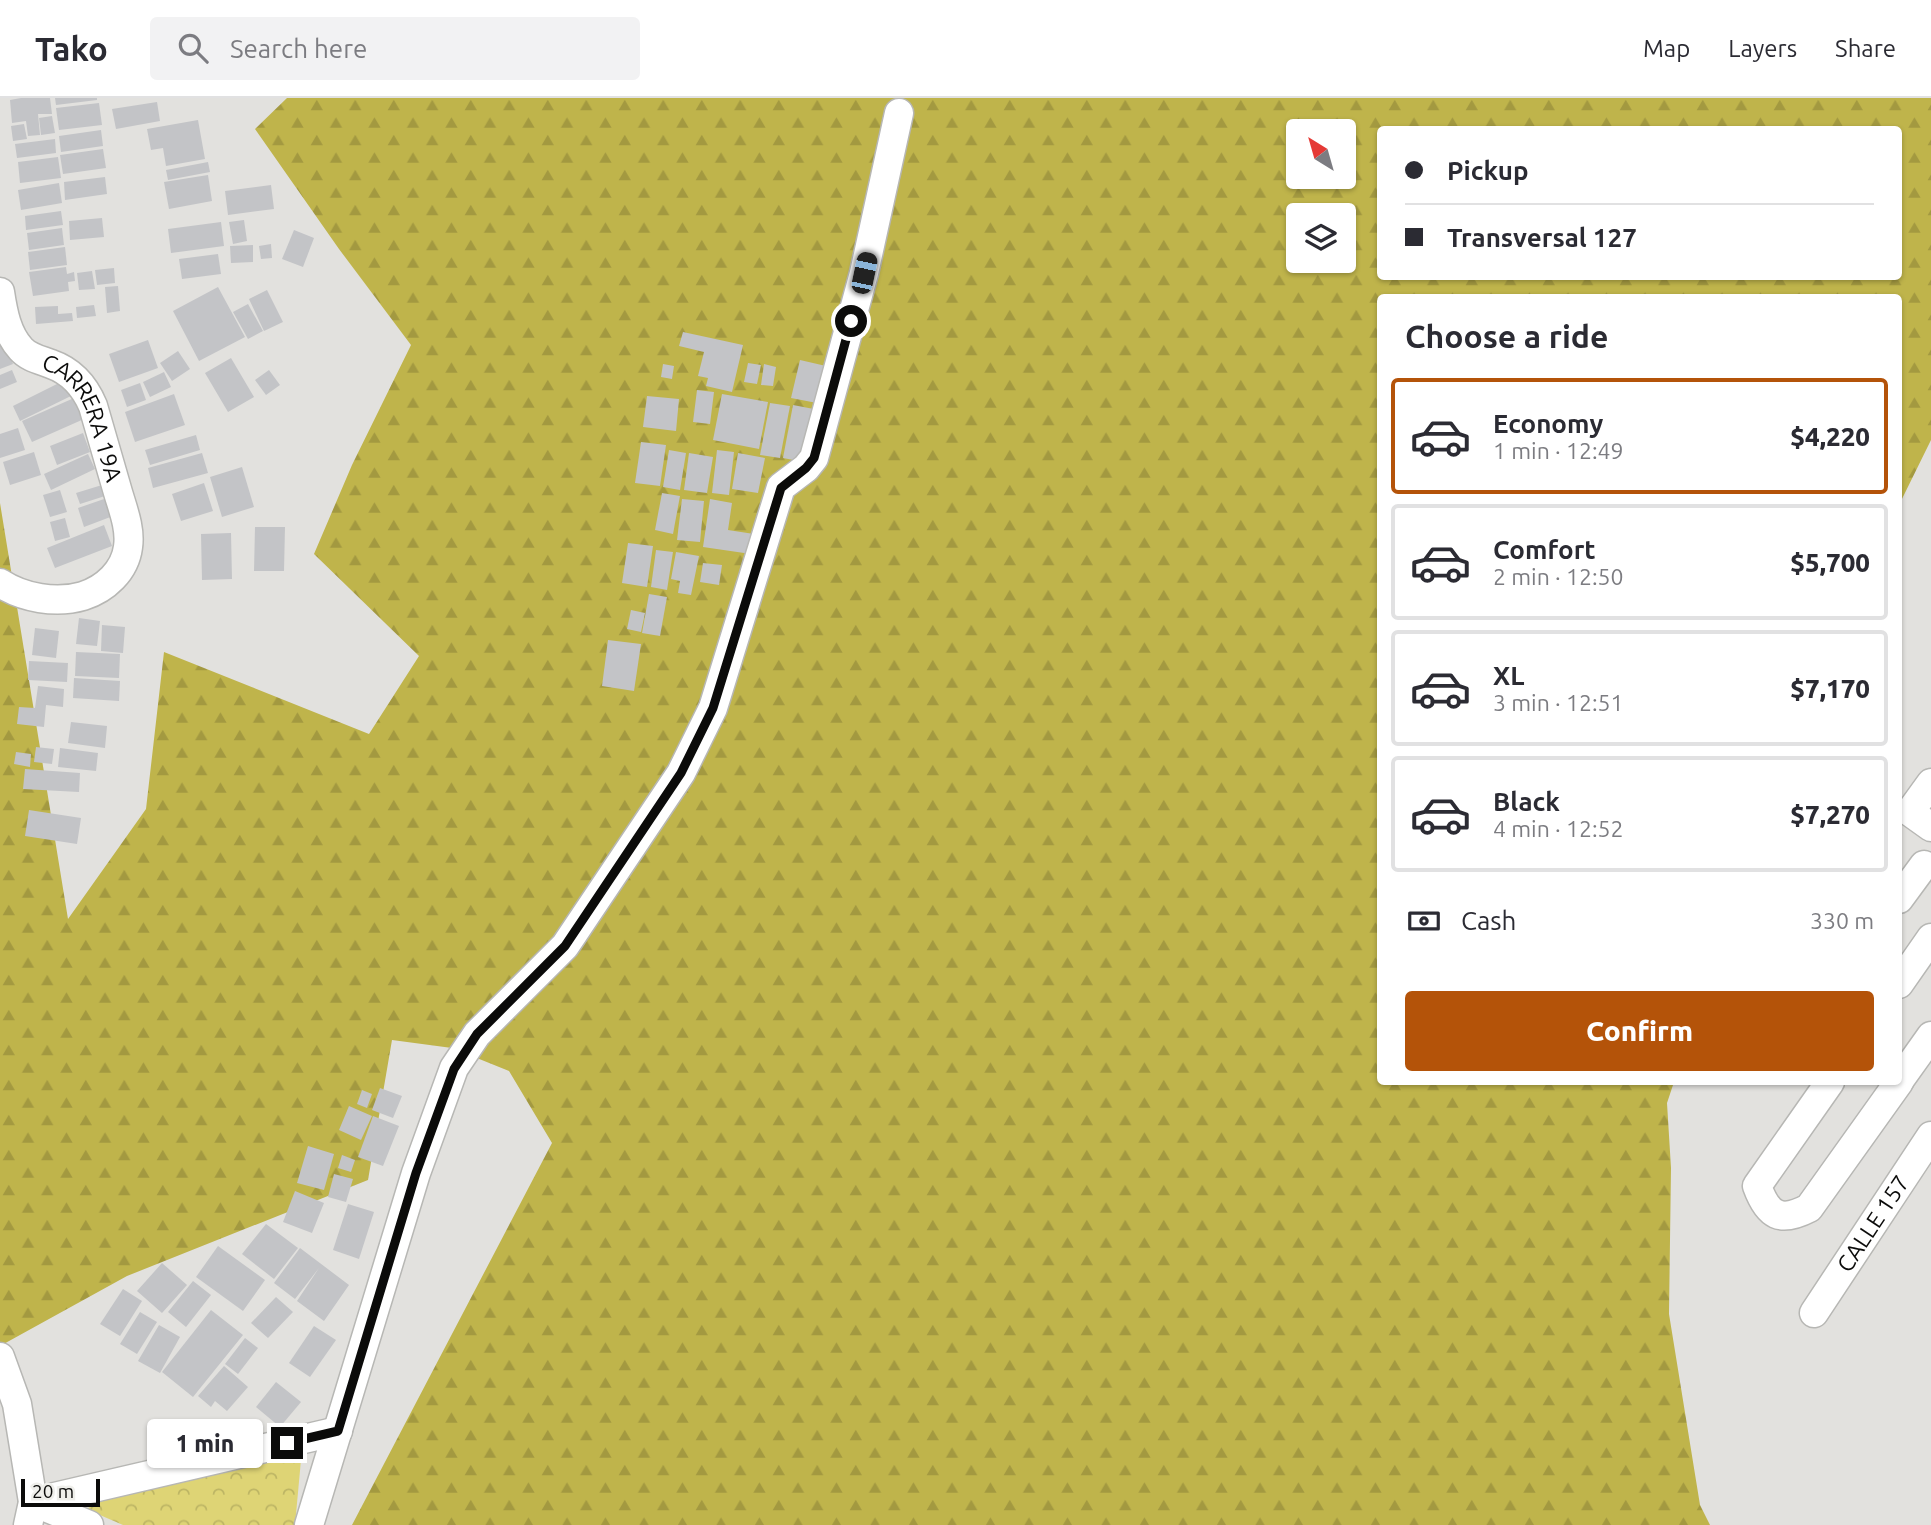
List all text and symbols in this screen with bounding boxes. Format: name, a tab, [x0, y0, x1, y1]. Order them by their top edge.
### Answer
search box	[150, 17, 640, 80]
icon: search	[174, 29, 212, 67]
text: Tako	[35, 30, 108, 67]
text: Search here	[230, 34, 367, 63]
text: Map	[1643, 35, 1690, 62]
text: Layers	[1728, 35, 1797, 62]
text: Share	[1835, 35, 1896, 62]
north arrow	[1286, 119, 1356, 189]
map controls	[1286, 119, 1356, 273]
text: Pickup	[1447, 156, 1529, 185]
button: layers	[1286, 203, 1356, 273]
text: Transversal 127	[1447, 223, 1637, 252]
car	[850, 250, 879, 296]
route start	[835, 305, 867, 337]
text: Choose a ride	[1405, 318, 1608, 354]
street label: CARRERA 19A	[39, 349, 127, 484]
icon: car	[1409, 405, 1472, 468]
text: Economy	[1493, 409, 1603, 438]
text: $4,220	[1790, 422, 1870, 451]
text: 1 min · 12:49	[1493, 438, 1624, 463]
icon: car	[1409, 531, 1472, 594]
text: Comfort	[1493, 535, 1596, 564]
text: $5,700	[1790, 548, 1870, 577]
text: 2 min · 12:50	[1493, 564, 1624, 589]
icon: car	[1409, 657, 1472, 720]
text: XL	[1493, 661, 1524, 690]
text: $7,170	[1790, 674, 1870, 703]
text: 3 min · 12:51	[1493, 690, 1624, 715]
icon: car	[1409, 783, 1472, 846]
text: Black	[1493, 787, 1560, 816]
text: $7,270	[1790, 800, 1870, 829]
text: 4 min · 12:52	[1493, 816, 1624, 841]
icon: cash	[1405, 902, 1443, 940]
text: Cash	[1461, 906, 1516, 935]
text: 330 m	[1810, 908, 1874, 933]
button: Confirm	[1405, 991, 1874, 1071]
street label: CALLE 157	[1832, 1171, 1913, 1276]
callout: 1 min	[147, 1418, 262, 1468]
route end	[271, 1427, 303, 1459]
text: 1 min	[176, 1431, 234, 1456]
scale bar	[21, 1476, 100, 1508]
text: 20 m	[32, 1480, 74, 1502]

